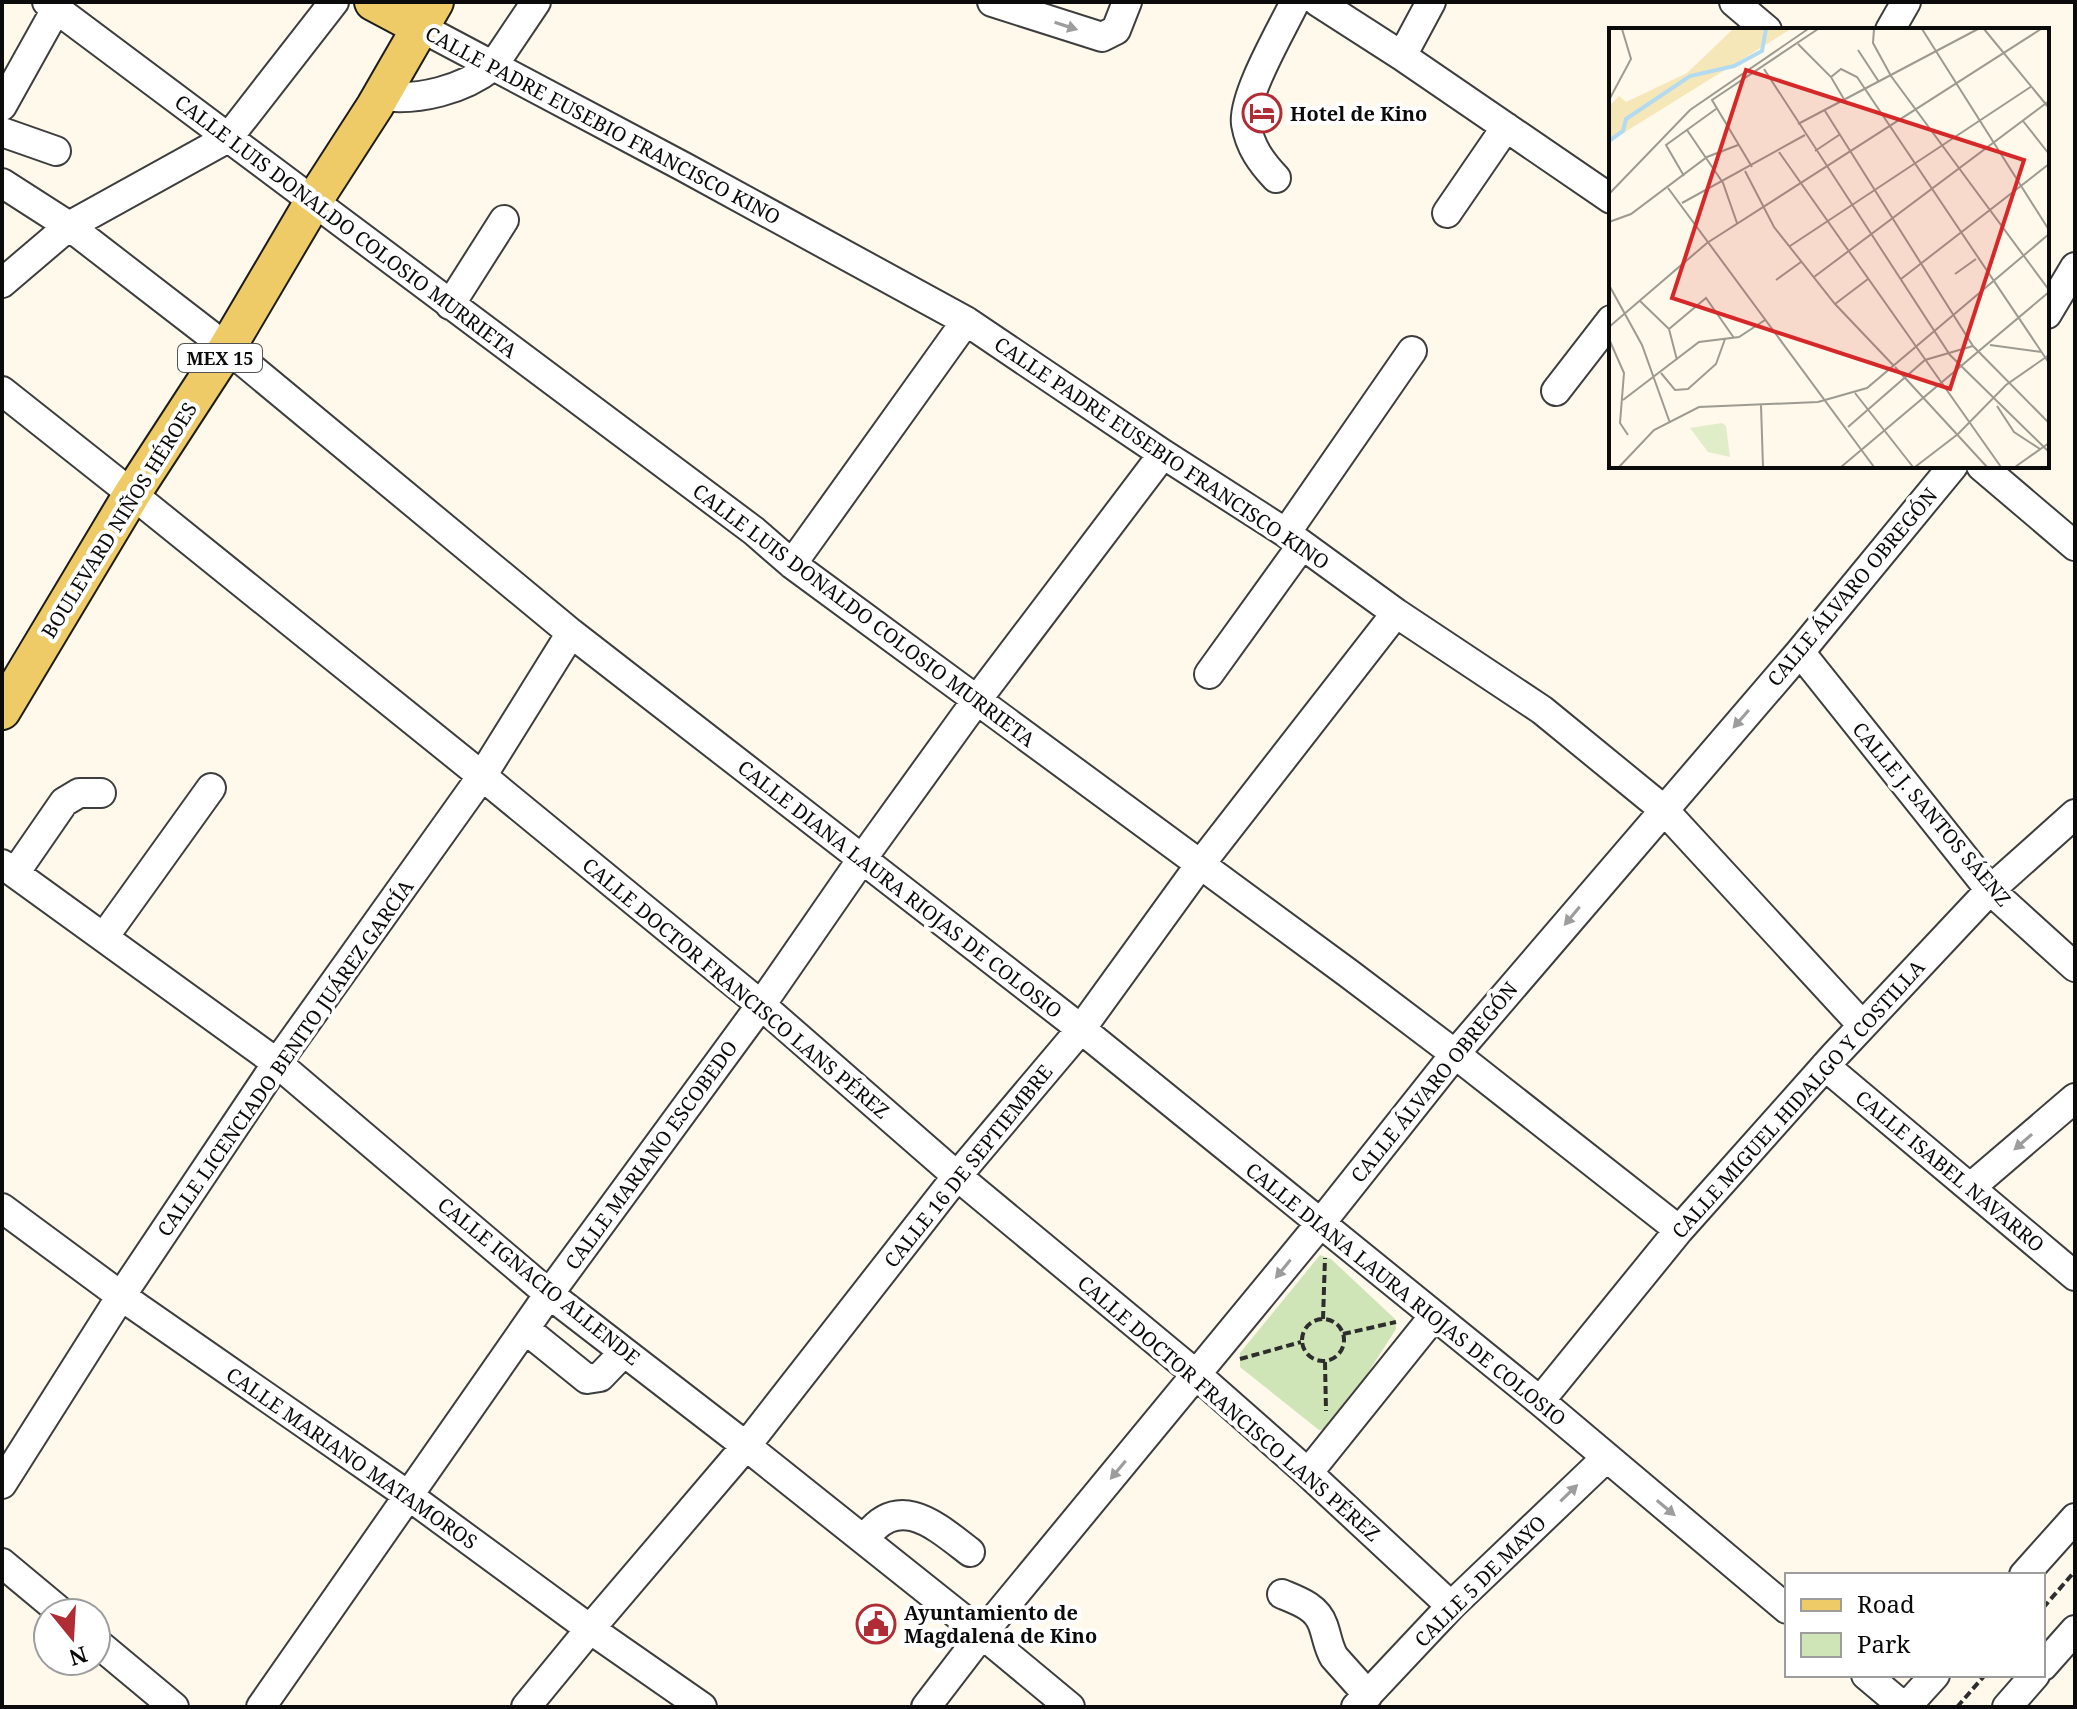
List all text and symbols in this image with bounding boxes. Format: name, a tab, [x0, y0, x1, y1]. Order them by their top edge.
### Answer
street label: CALLE PADRE EUSEBIO FRANCISCO KINO	[421, 20, 785, 230]
one-way arrow	[1054, 21, 1078, 33]
inset map	[1609, 28, 2049, 468]
street label: CALLE LUIS DONALDO COLOSIO MURRIETA	[169, 88, 523, 364]
hotel icon: Hotel de Kino	[1241, 92, 1283, 134]
place label: Hotel de Kino	[1290, 100, 1427, 127]
street label: CALLE PADRE EUSEBIO FRANCISCO KINO	[989, 330, 1335, 576]
road number: MEX 15	[178, 344, 262, 372]
street label: BOULEVARD NIÑOS HÉROES	[35, 397, 203, 643]
street label: CALLE LUIS DONALDO COLOSIO MURRIETA	[687, 477, 1041, 753]
street label: CALLE ÁLVARO OBREGÓN	[1761, 482, 1943, 692]
one-way arrow	[1733, 708, 1750, 728]
street label: CALLE J. SANTOS SÁENZ	[1847, 716, 2017, 912]
street label: CALLE DIANA LAURA RIOJAS DE COLOSIO	[732, 754, 1068, 1024]
street label: CALLE DOCTOR FRANCISCO LANS PÉREZ	[577, 851, 895, 1125]
street label: CALLE LICENCIADO BENITO JUÁREZ GARCÍA	[151, 874, 420, 1242]
one-way arrow	[1564, 906, 1581, 926]
street label: CALLE MIGUEL HIDALGO Y COSTILLA	[1666, 953, 1931, 1244]
street label: CALLE ÁLVARO OBREGÓN	[1344, 976, 1524, 1188]
street label: CALLE MARIANO ESCOBEDO	[559, 1035, 743, 1275]
street label: CALLE 16 DE SEPTIEMBRE	[878, 1059, 1058, 1273]
street label: CALLE ISABEL NAVARRO	[1850, 1084, 2050, 1258]
one-way arrow	[2013, 1133, 2033, 1150]
street label: CALLE DIANA LAURA RIOJAS DE COLOSIO	[1240, 1156, 1572, 1432]
street label: CALLE IGNACIO ALLENDE	[432, 1191, 646, 1371]
one-way arrow	[1275, 1259, 1292, 1279]
street label: CALLE DOCTOR FRANCISCO LANS PÉREZ	[1072, 1269, 1386, 1547]
street label: CALLE MARIANO MATAMOROS	[221, 1361, 483, 1555]
one-way arrow	[1110, 1460, 1127, 1480]
one-way arrow	[1559, 1484, 1578, 1503]
one-way arrow	[1655, 1499, 1675, 1516]
street label: CALLE 5 DE MAYO	[1408, 1509, 1552, 1653]
legend	[1785, 1573, 2045, 1677]
text: Road	[1857, 1587, 1915, 1620]
north arrow	[32, 1597, 112, 1677]
place label: Ayuntamiento de Magdalena de Kino	[904, 1599, 1097, 1649]
public building icon: Ayuntamiento de Magdalena de Kino	[855, 1603, 897, 1645]
text: Park	[1857, 1627, 1911, 1660]
text: N	[66, 1640, 91, 1674]

